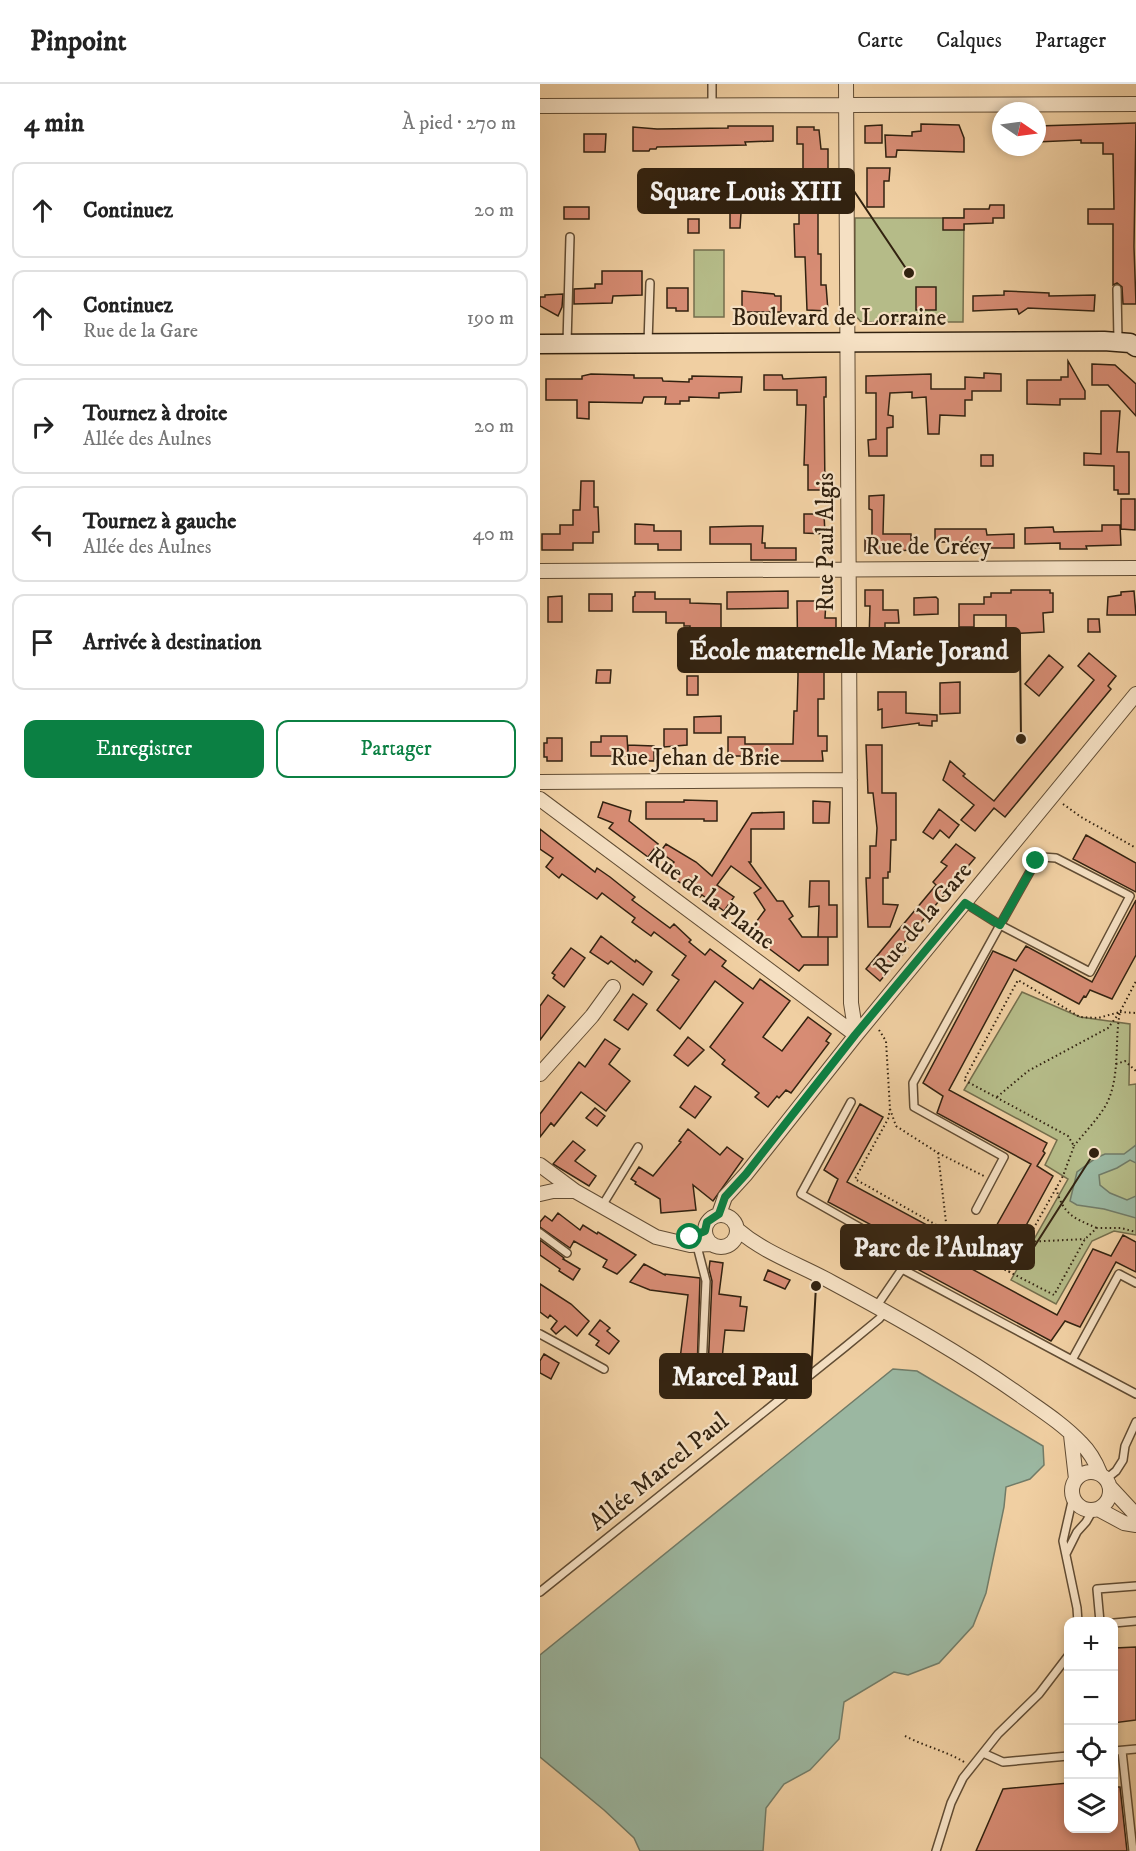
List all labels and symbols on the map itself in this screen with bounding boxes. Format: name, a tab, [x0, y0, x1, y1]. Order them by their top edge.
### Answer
north arrow	[992, 102, 1046, 156]
callout: Square Louis XIII	[638, 169, 854, 213]
text: Square Louis XIII	[650, 176, 842, 209]
street label: Boulevard de Lorraine	[732, 303, 946, 333]
street label: Rue Paul Algis	[811, 472, 841, 612]
street label: Rue de Crécy	[865, 532, 992, 562]
callout: École maternelle Marie Jorand	[678, 628, 1020, 672]
text: École maternelle Marie Jorand	[690, 634, 1009, 668]
street label: Rue Jehan de Brie	[610, 743, 780, 773]
street label: Rue de la Plaine	[641, 841, 781, 957]
route end	[1022, 847, 1048, 873]
street label: Rue de la Gare	[867, 856, 979, 982]
route start	[676, 1223, 702, 1249]
callout: Parc de l'Aulnay	[841, 1225, 1034, 1269]
text: Parc de l'Aulnay	[853, 1232, 1023, 1265]
callout: Marcel Paul	[660, 1354, 811, 1398]
text: Marcel Paul	[672, 1361, 799, 1394]
street label: Allée Marcel Paul	[583, 1406, 736, 1538]

